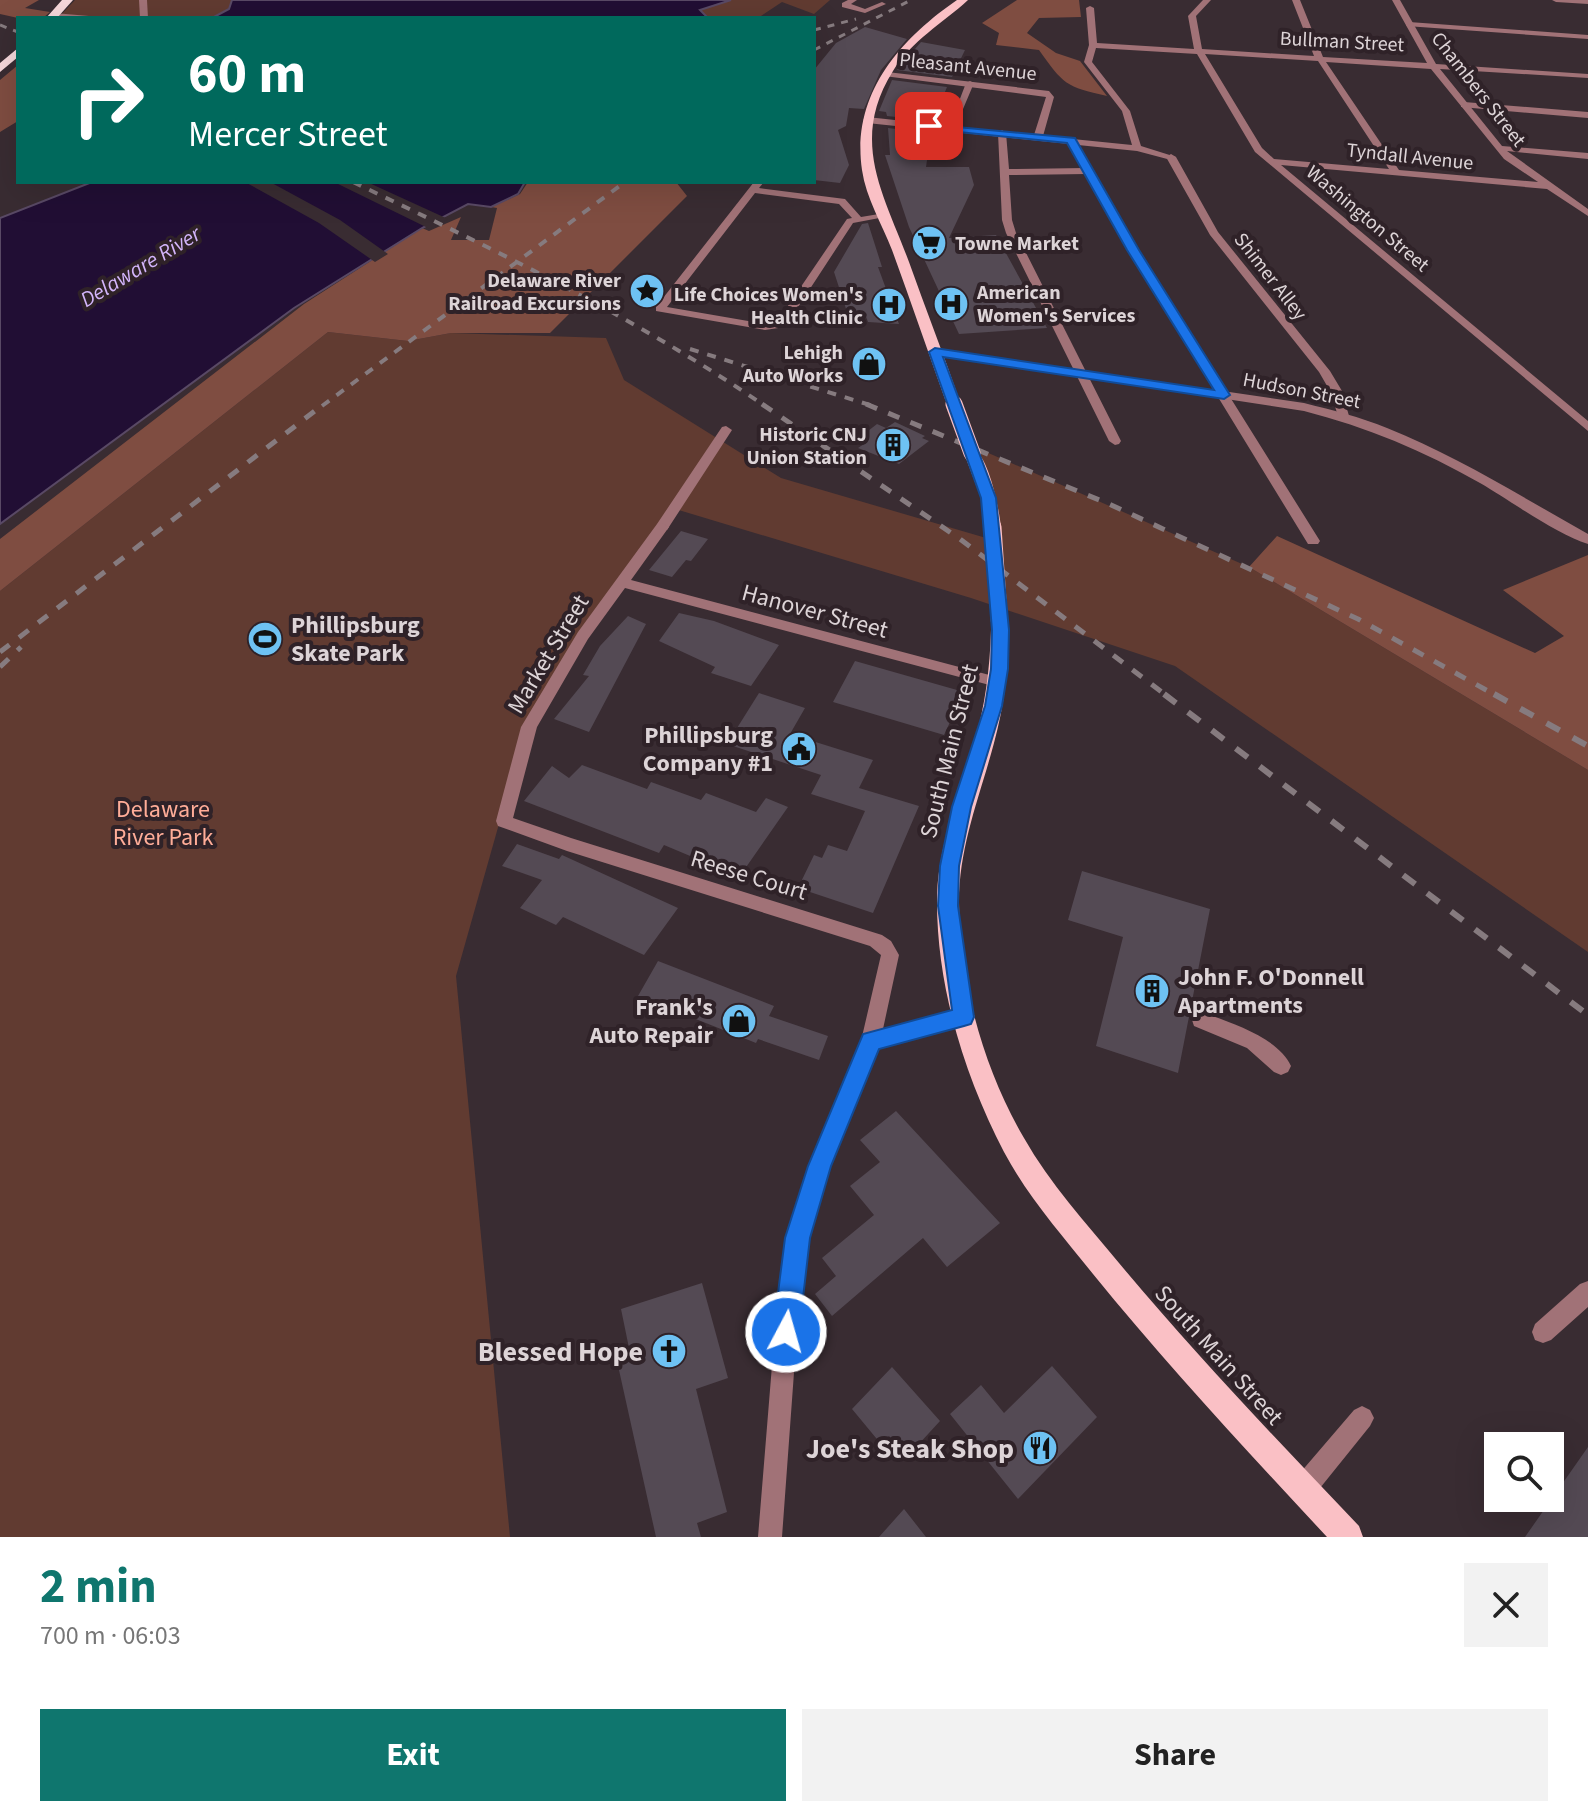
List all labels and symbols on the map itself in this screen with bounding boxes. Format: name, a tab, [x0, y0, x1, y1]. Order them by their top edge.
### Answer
street label: Bullman Street	[1279, 25, 1405, 59]
street label: Chambers Street	[1424, 26, 1532, 153]
street label: Pleasant Avenue	[898, 46, 1038, 88]
pin	[895, 92, 963, 160]
street label: Tyndall Avenue	[1345, 136, 1475, 178]
street label: Washington Street	[1300, 159, 1435, 279]
water label: Delaware River	[74, 217, 208, 316]
supermarket icon: Towne Market	[910, 224, 948, 262]
street label: Shimer Alley	[1227, 227, 1314, 327]
place label: Towne Market	[955, 230, 1079, 258]
place label: Delaware River Railroad Excursions	[448, 267, 621, 318]
place icon: Delaware River Railroad Excursions	[628, 272, 666, 310]
place label: American Women's Services	[976, 279, 1135, 330]
place label: Life Choices Women's Health Clinic	[674, 281, 863, 332]
hospital icon: American Women's Services	[932, 285, 970, 323]
hospital icon: Life Choices Women's Health Clinic	[870, 286, 908, 324]
place label: Lehigh Auto Works	[742, 339, 843, 390]
shop icon: Lehigh Auto Works	[850, 345, 888, 383]
street label: Hudson Street	[1241, 366, 1363, 416]
place label: Historic CNJ Union Station	[746, 421, 867, 472]
building icon: Historic CNJ Union Station	[874, 426, 912, 464]
street label: Hanover Street	[738, 575, 892, 648]
street label: Market Street	[499, 588, 598, 721]
place label: Phillipsburg Skate Park	[291, 608, 420, 671]
sports icon: Phillipsburg Skate Park	[246, 620, 284, 658]
street label: South Main Street	[911, 660, 988, 842]
place label: Phillipsburg Company #1	[643, 718, 773, 781]
public building icon: Phillipsburg Company #1	[780, 730, 818, 768]
park label: Delaware River Park	[113, 792, 213, 855]
street label: Reese Court	[686, 841, 811, 910]
place label: John F. O'Donnell Apartments	[1177, 960, 1364, 1023]
building icon: John F. O'Donnell Apartments	[1133, 972, 1171, 1010]
place label: Frank's Auto Repair	[589, 990, 713, 1053]
shop icon: Frank's Auto Repair	[720, 1002, 758, 1040]
street label: South Main Street	[1146, 1277, 1291, 1433]
position arrow	[744, 1290, 828, 1374]
place label: Blessed Hope	[478, 1332, 643, 1372]
church icon: Blessed Hope	[650, 1332, 688, 1370]
place label: Joe's Steak Shop	[806, 1429, 1014, 1469]
restaurant icon: Joe's Steak Shop	[1021, 1429, 1059, 1467]

